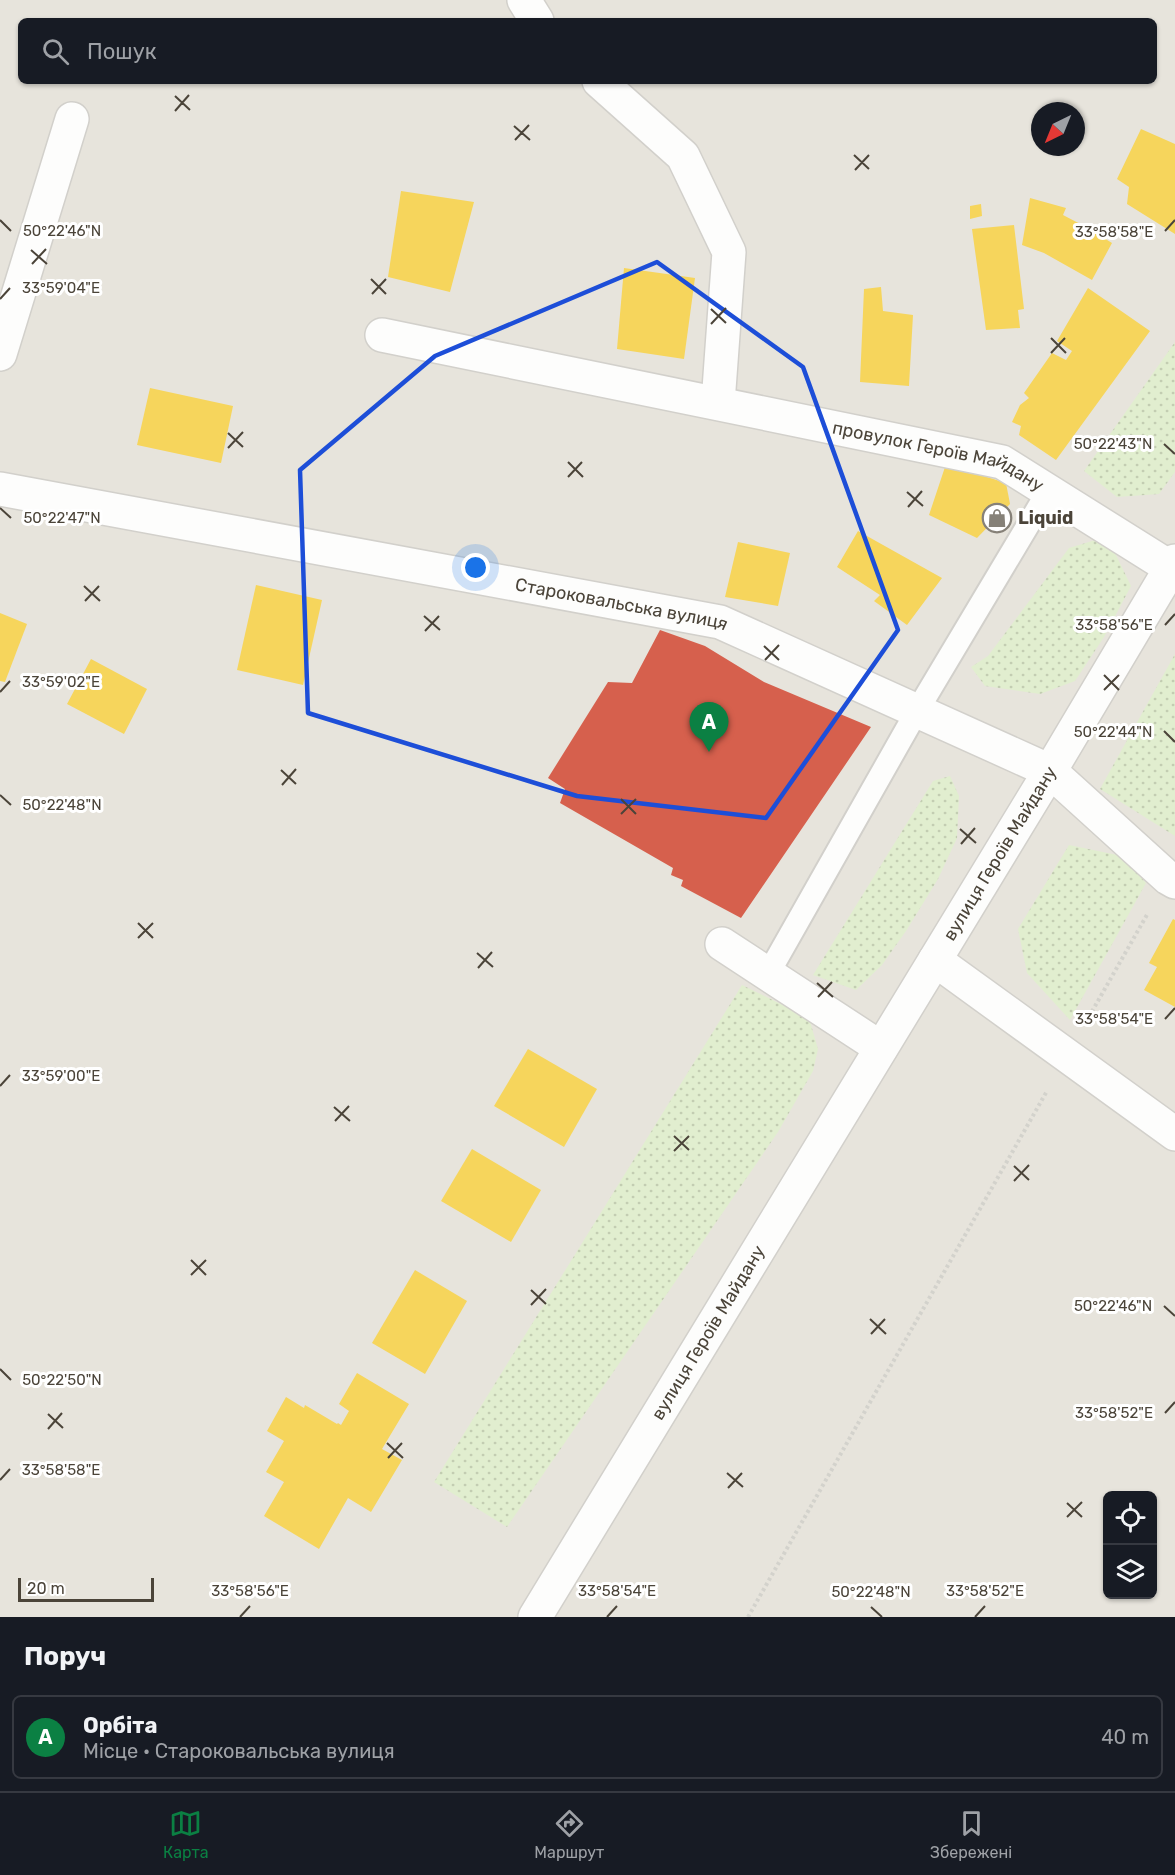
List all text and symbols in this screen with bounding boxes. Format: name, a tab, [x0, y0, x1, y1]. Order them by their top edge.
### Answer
search box	[18, 18, 1157, 84]
icon: search	[39, 35, 72, 68]
text: Пошук	[87, 38, 157, 65]
north arrow	[1031, 102, 1085, 156]
text: 50°22'46"N	[23, 222, 101, 240]
text: 33°58'58"E	[1075, 223, 1153, 241]
text: 33°59'04"E	[22, 279, 100, 297]
street label: провулок Героїв Майдану	[830, 417, 1048, 496]
text: 50°22'43"N	[1074, 435, 1152, 453]
shop icon: Liquid	[981, 502, 1013, 534]
place label: Liquid	[1018, 507, 1073, 529]
text: 50°22'47"N	[23, 509, 101, 527]
your location	[461, 553, 490, 582]
street label: Староковальська вулиця	[513, 573, 732, 635]
text: 33°58'56"E	[1075, 616, 1153, 634]
text: 33°59'02"E	[22, 673, 100, 691]
pin: A	[690, 702, 728, 752]
text: 50°22'44"N	[1074, 723, 1152, 741]
street label: вулиця Героїв Майдану	[938, 762, 1061, 945]
text: 50°22'48"N	[22, 796, 102, 814]
text: 33°58'54"E	[1075, 1010, 1153, 1028]
text: 33°59'00"E	[22, 1067, 100, 1085]
street label: вулиця Героїв Майдану	[647, 1241, 770, 1424]
text: 50°22'46"N	[1074, 1297, 1152, 1315]
text: 50°22'50"N	[22, 1371, 102, 1389]
text: 33°58'52"E	[1075, 1404, 1153, 1422]
text: 33°58'58"E	[22, 1461, 100, 1479]
map controls	[1103, 1491, 1157, 1599]
button: locate	[1103, 1491, 1157, 1545]
button: layers	[1103, 1545, 1157, 1599]
scale bar	[18, 1575, 154, 1602]
text: 20 m	[27, 1579, 65, 1598]
text: 33°58'56"E	[211, 1582, 289, 1600]
text: 33°58'54"E	[578, 1582, 656, 1600]
text: 33°58'52"E	[946, 1582, 1024, 1600]
text: 50°22'48"N	[831, 1583, 911, 1601]
text: Поруч	[24, 1641, 106, 1672]
text: Орбіта	[83, 1712, 157, 1739]
text: A	[38, 1725, 53, 1749]
text: 40 m	[1101, 1725, 1149, 1749]
text: Місце · Староковальська вулиця	[83, 1739, 395, 1763]
tab: Карта	[163, 1807, 209, 1862]
tab: Маршрут	[534, 1807, 604, 1862]
tab: Збережені	[930, 1807, 1012, 1862]

